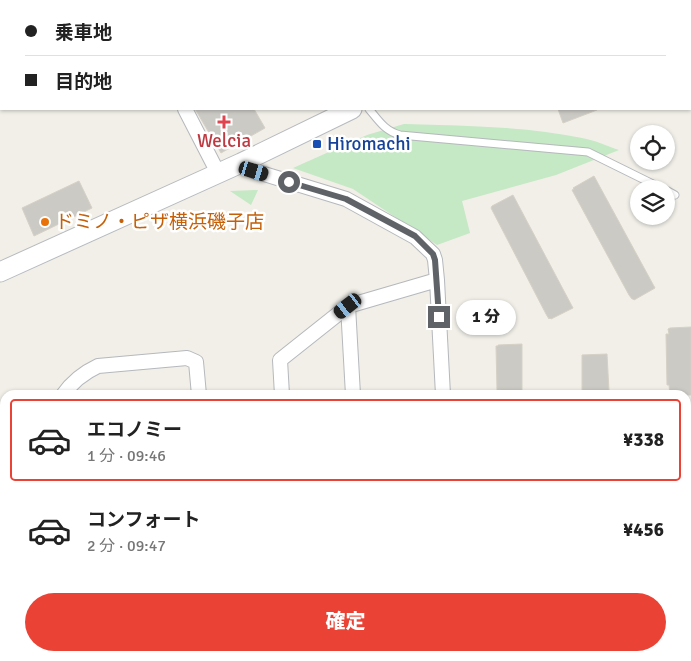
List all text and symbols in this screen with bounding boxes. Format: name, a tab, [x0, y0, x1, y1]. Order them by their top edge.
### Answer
text: 乗車地	[55, 21, 112, 45]
text: 目的地	[55, 70, 112, 94]
marker: Welcia	[218, 116, 230, 128]
map controls	[630, 125, 675, 225]
button: locate	[630, 125, 675, 170]
place label: Welcia	[197, 129, 251, 153]
place label: Hiromachi	[327, 132, 411, 156]
marker: Hiromachi	[311, 138, 323, 150]
car	[237, 159, 270, 183]
route start	[278, 171, 300, 193]
button: layers	[630, 180, 675, 225]
place label: ドミノ・ピザ横浜磯子店	[55, 210, 264, 234]
marker: ドミノ・ピザ横浜磯子店	[39, 216, 51, 228]
car	[331, 291, 364, 321]
callout: 1 分	[456, 300, 516, 334]
route end	[428, 306, 450, 328]
text: 1 分	[472, 307, 500, 327]
icon: car	[27, 418, 72, 463]
text: エコノミー	[87, 418, 182, 442]
text: ¥338	[623, 428, 664, 452]
text: 1 分 · 09:46	[87, 446, 166, 466]
icon: car	[27, 508, 72, 553]
text: コンフォート	[87, 508, 200, 532]
text: ¥456	[623, 518, 664, 542]
text: 2 分 · 09:47	[87, 536, 166, 556]
button: 確定	[25, 593, 666, 651]

